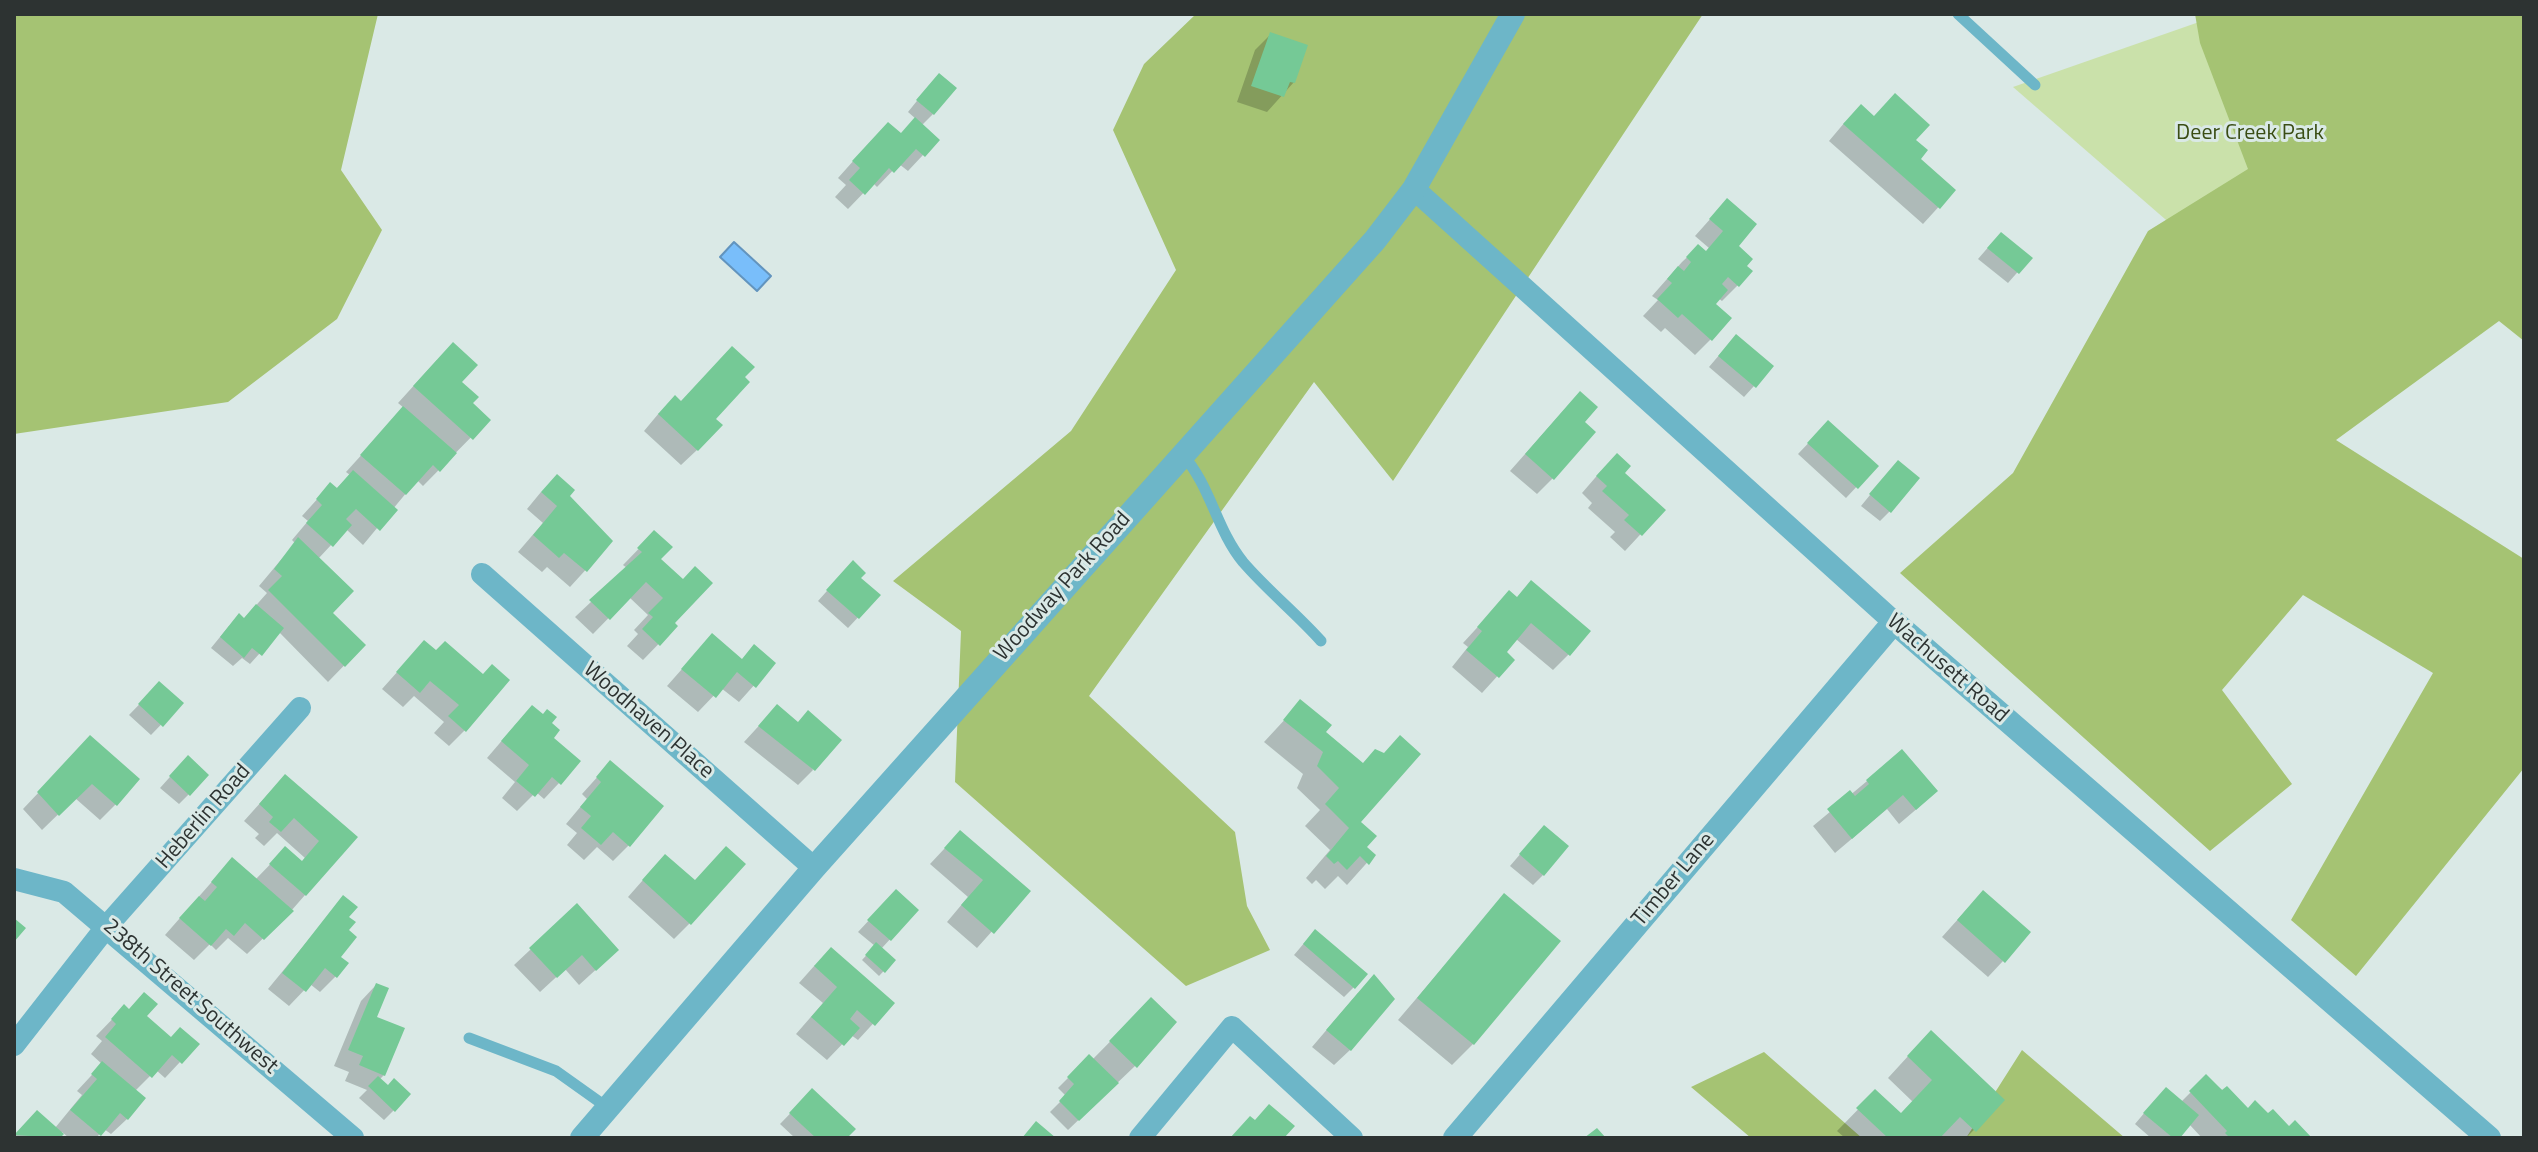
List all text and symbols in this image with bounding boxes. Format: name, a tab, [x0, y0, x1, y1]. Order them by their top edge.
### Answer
park label: Deer Creek Park	[2176, 121, 2324, 147]
street label: Woodway Park Road	[989, 507, 1137, 667]
street label: Wachusett Road	[1881, 609, 2013, 729]
street label: Woodhaven Place	[577, 657, 719, 785]
street label: Heberlin Road	[151, 759, 257, 875]
street label: Timber Lane	[1627, 828, 1721, 932]
street label: 238th Street Southwest	[97, 914, 283, 1080]

